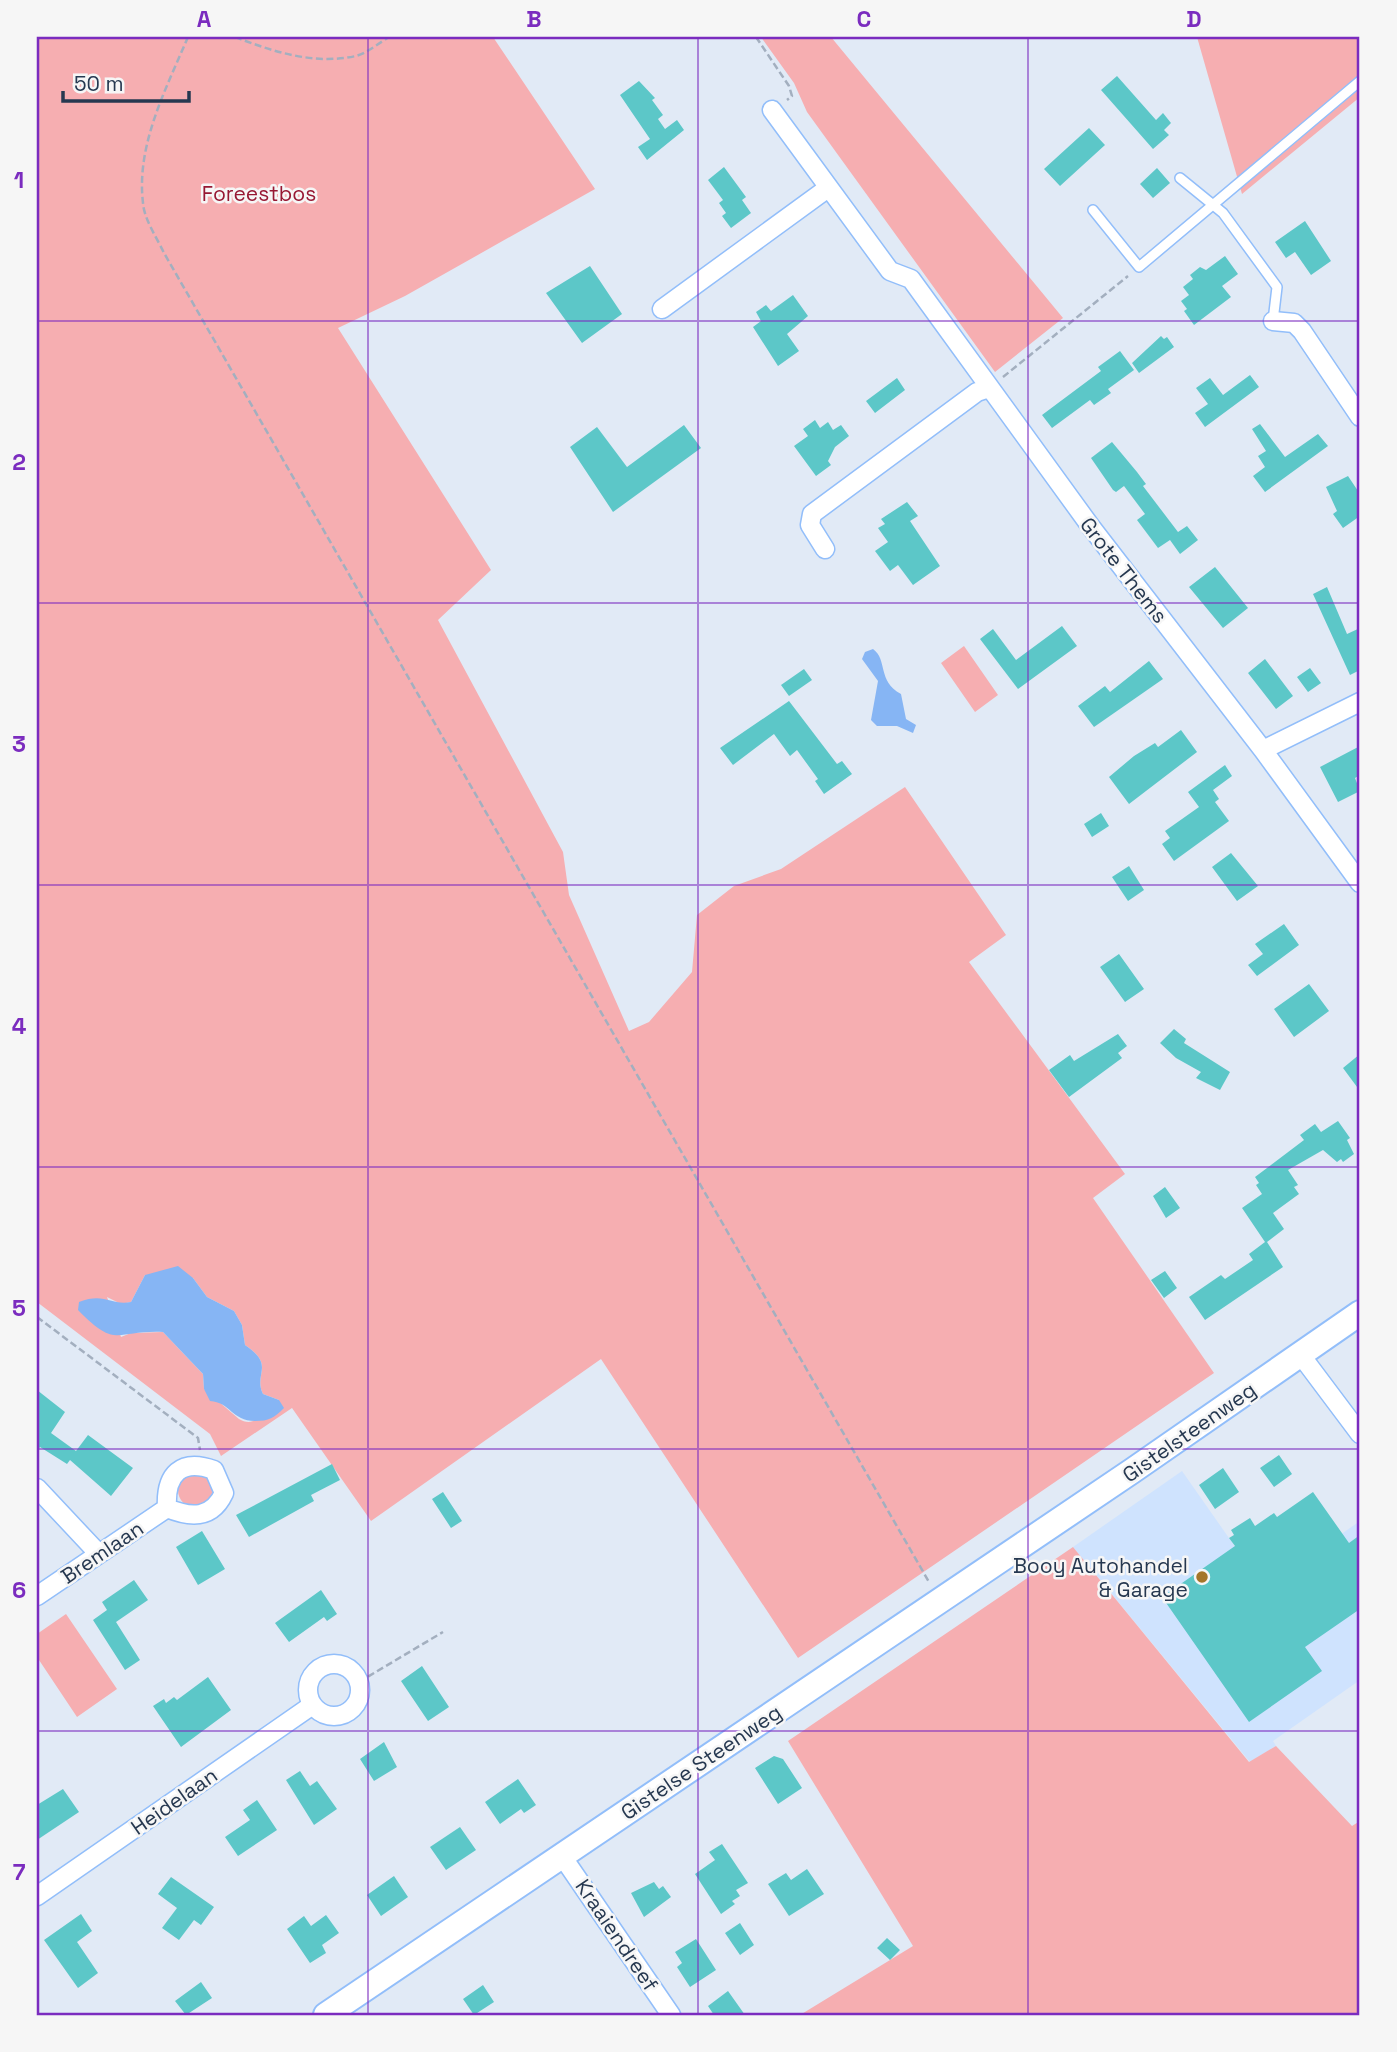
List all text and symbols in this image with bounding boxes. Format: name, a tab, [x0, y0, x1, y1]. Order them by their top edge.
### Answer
text: A	[197, 4, 212, 34]
text: B	[526, 4, 542, 34]
text: C	[857, 4, 871, 34]
text: D	[1186, 4, 1202, 34]
scale bar	[63, 60, 189, 104]
text: 50 m	[74, 70, 124, 97]
text: 1	[14, 165, 24, 195]
park label: Foreestbos	[202, 180, 316, 207]
text: 2	[12, 447, 26, 477]
street label: Grote Thems	[1074, 512, 1174, 628]
text: 3	[12, 729, 26, 759]
text: 4	[12, 1011, 27, 1041]
text: 5	[12, 1293, 26, 1323]
street label: Gistelsteenweg	[1117, 1376, 1261, 1488]
street label: Bremlaan	[55, 1514, 149, 1590]
place label: Booy Autohandel & Garage	[1013, 1552, 1188, 1603]
marker: Booy Autohandel & Garage	[1194, 1569, 1210, 1585]
text: 6	[12, 1575, 26, 1605]
street label: Gistelse Steenweg	[616, 1698, 786, 1826]
street label: Heidelaan	[126, 1761, 222, 1841]
text: 7	[13, 1857, 26, 1887]
street label: Kraaiendreef	[570, 1874, 664, 1996]

